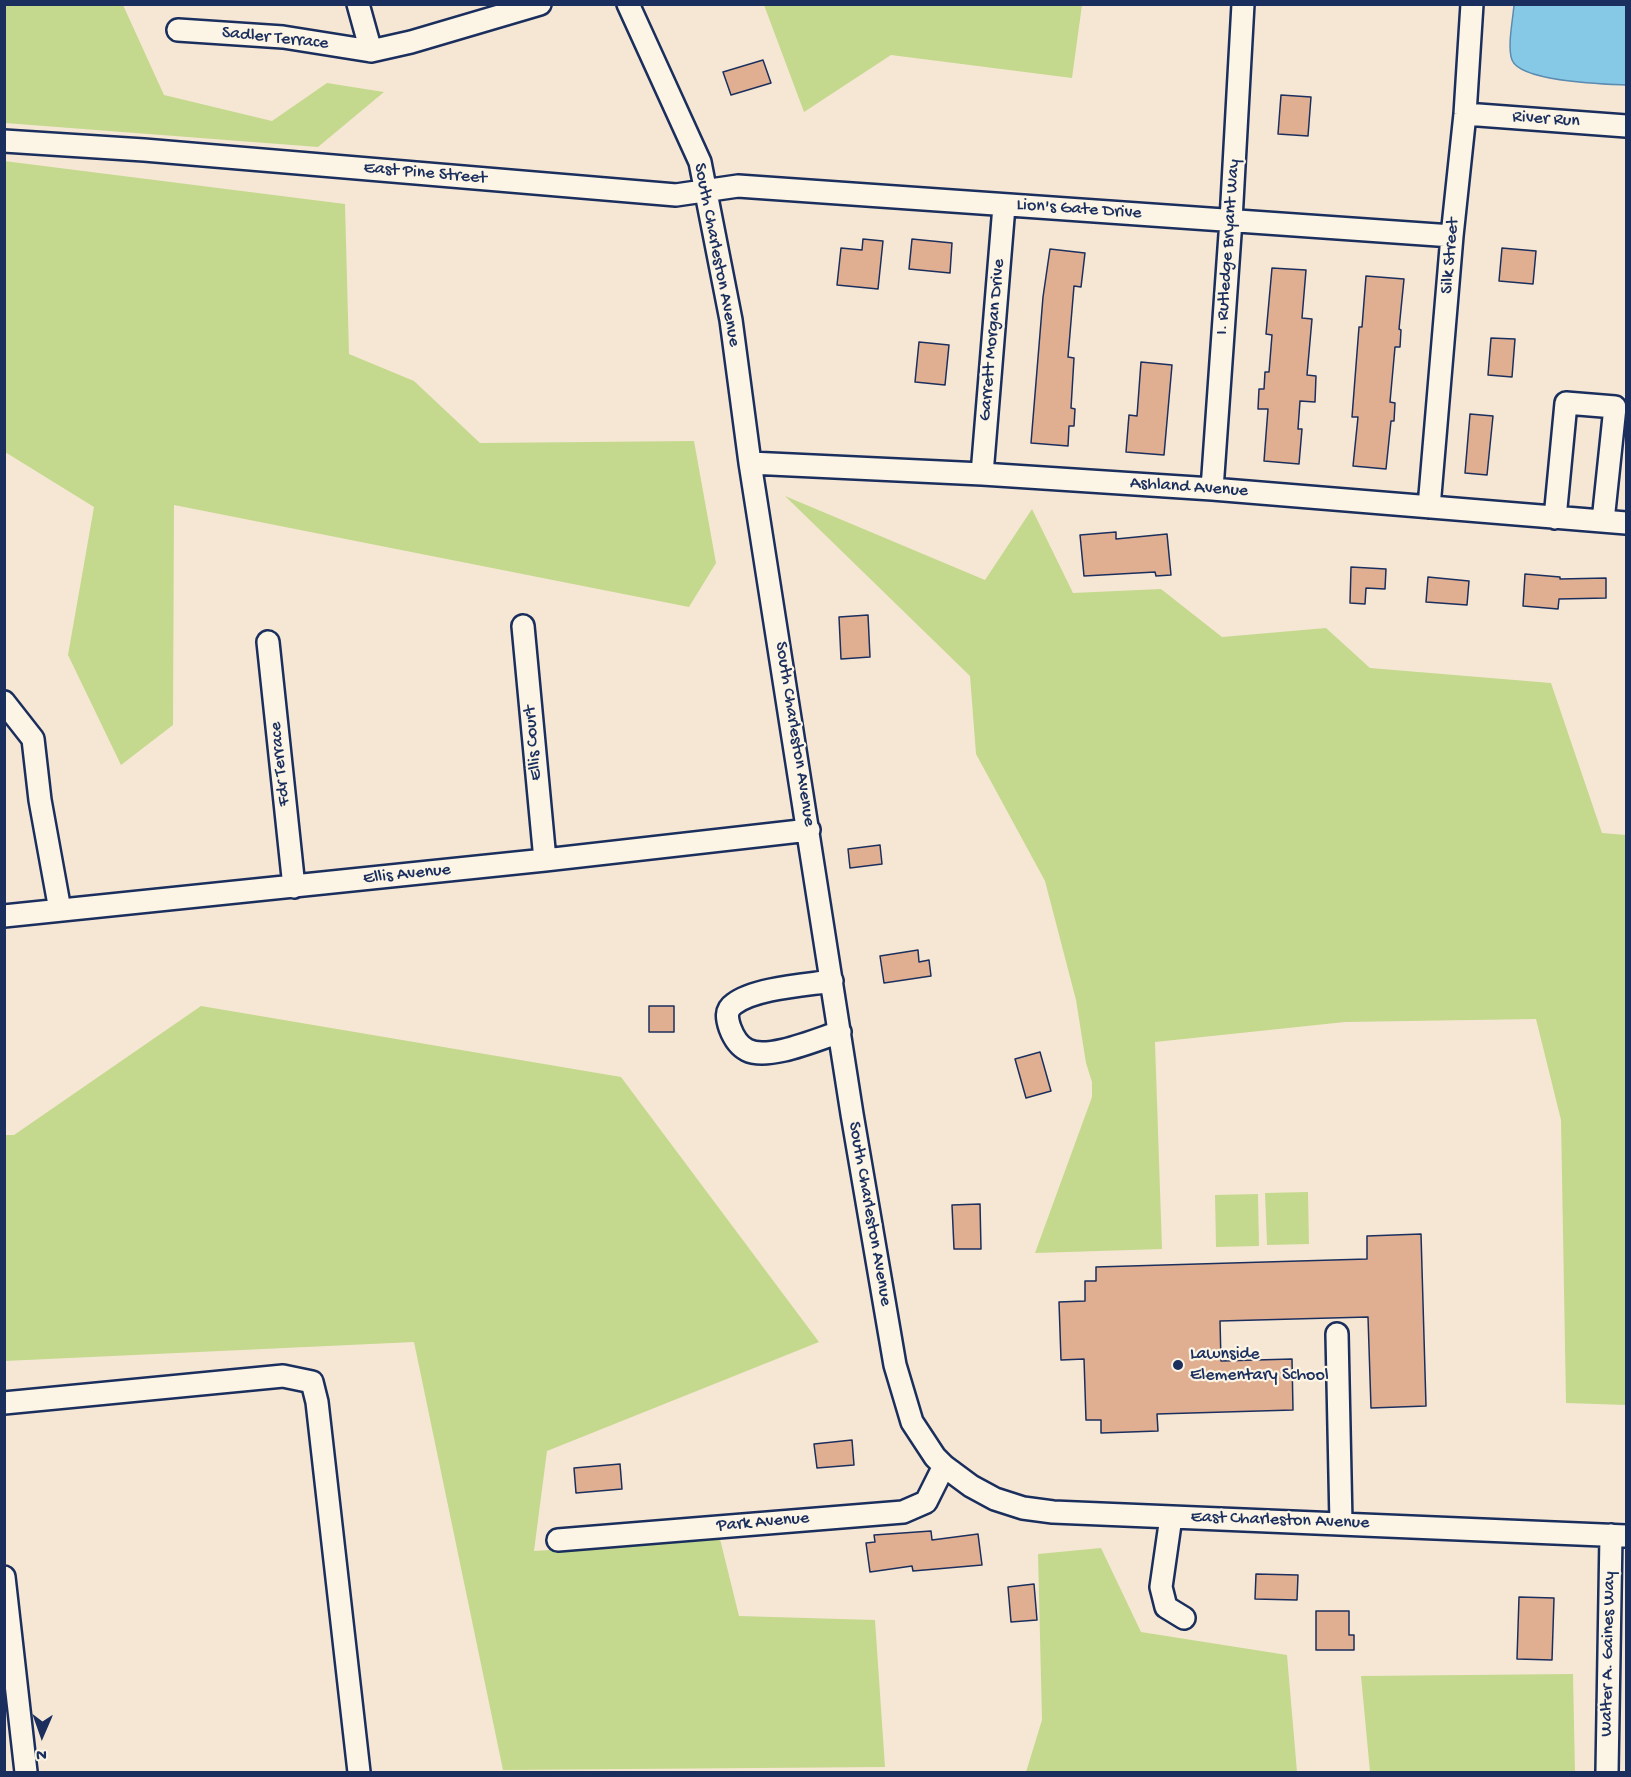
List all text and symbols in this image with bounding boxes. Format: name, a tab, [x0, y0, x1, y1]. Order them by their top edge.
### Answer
street label: Sadler Terrace	[221, 23, 329, 55]
street label: River Run	[1512, 107, 1580, 133]
street label: East Pine Street	[363, 158, 487, 190]
street label: I. Rutledge Bryant Way	[1212, 159, 1246, 335]
street label: South Charleston Avenue	[688, 161, 744, 349]
street label: Lion's Gate Drive	[1016, 195, 1142, 225]
street label: Silk Street	[1437, 217, 1465, 295]
street label: Garrett Morgan Drive	[975, 258, 1011, 422]
street label: Ashland Avenue	[1129, 473, 1249, 503]
street label: South Charleston Avenue	[769, 640, 819, 828]
street label: Ellis Court	[520, 705, 548, 781]
street label: Fdr Terrace	[266, 721, 296, 807]
street label: Ellis Avenue	[362, 860, 452, 890]
street label: South Charleston Avenue	[842, 1120, 896, 1308]
place label: Lawnside Elementary School	[1190, 1344, 1329, 1386]
marker: Lawnside Elementary School	[1171, 1358, 1185, 1372]
street label: East Charleston Avenue	[1190, 1507, 1370, 1535]
street label: Park Avenue	[716, 1508, 810, 1538]
street label: Walter A. Gaines Way	[1597, 1571, 1621, 1737]
north arrow	[12, 1705, 72, 1765]
text: N	[36, 1744, 47, 1763]

